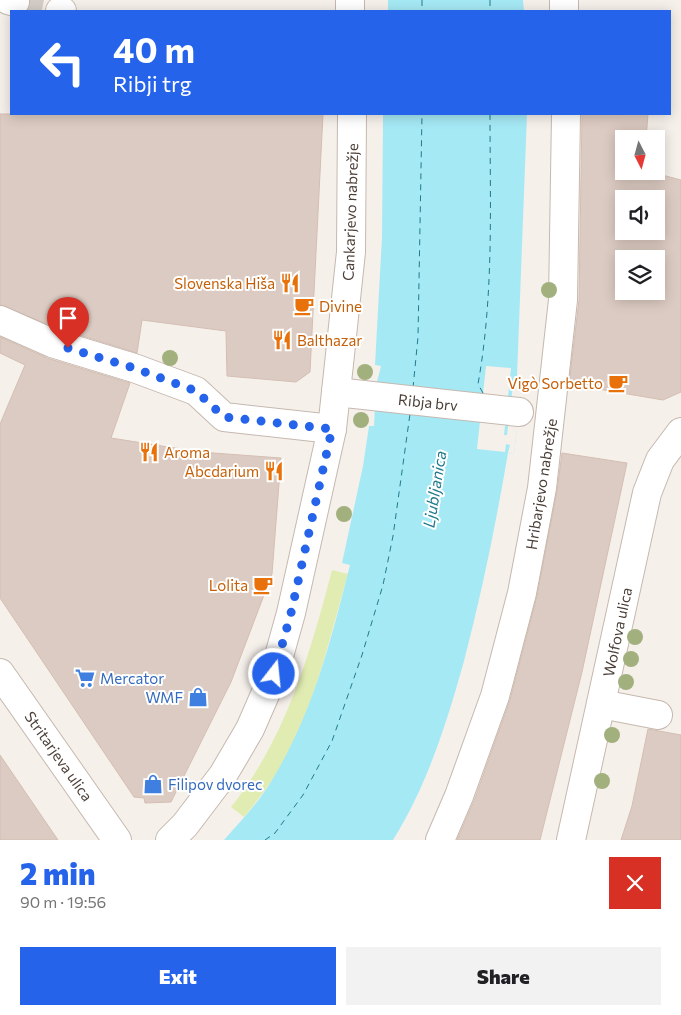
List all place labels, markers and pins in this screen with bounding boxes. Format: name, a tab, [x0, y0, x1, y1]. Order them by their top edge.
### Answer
restaurant icon: Slovenska Hiša	[279, 272, 301, 294]
place label: Slovenska Hiša	[174, 274, 275, 292]
cafe icon: Divine	[293, 295, 315, 317]
pin	[47, 297, 89, 348]
place label: Divine	[319, 297, 362, 315]
restaurant icon: Balthazar	[271, 329, 293, 351]
place label: Balthazar	[297, 331, 362, 349]
cafe icon: Vigò Sorbetto	[607, 372, 629, 394]
place label: Vigò Sorbetto	[507, 374, 603, 392]
restaurant icon: Aroma	[138, 441, 160, 463]
place label: Aroma	[164, 443, 210, 461]
restaurant icon: Abcdarium	[263, 460, 285, 482]
place label: Abcdarium	[185, 462, 259, 480]
cafe icon: Lolita	[252, 574, 274, 596]
place label: Lolita	[209, 576, 248, 594]
supermarket icon: Mercator	[74, 667, 96, 689]
place label: Mercator	[100, 669, 164, 687]
shop icon: WMF	[187, 686, 209, 708]
place label: WMF	[145, 688, 183, 706]
shop icon: Filipov dvorec	[142, 773, 164, 795]
place label: Filipov dvorec	[168, 775, 262, 793]

